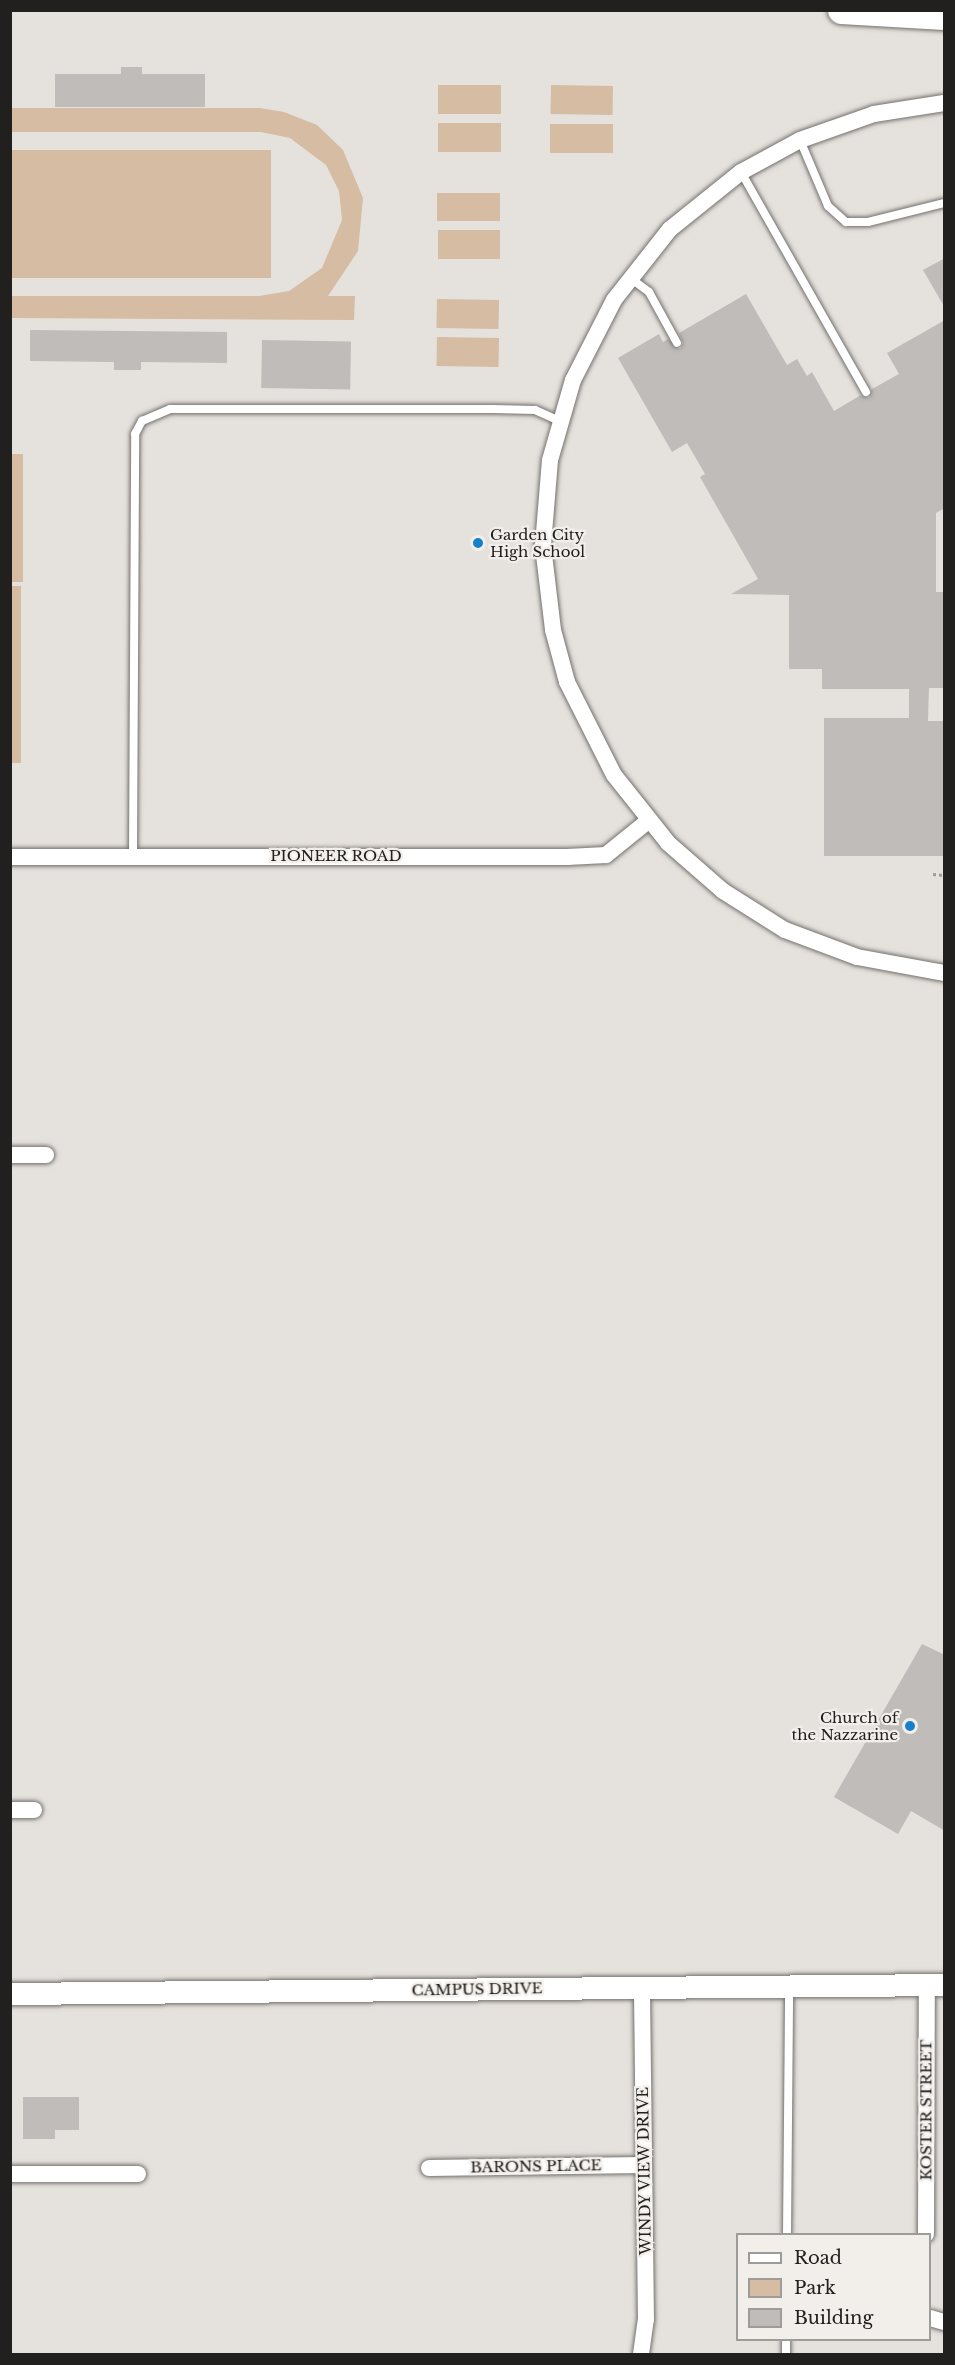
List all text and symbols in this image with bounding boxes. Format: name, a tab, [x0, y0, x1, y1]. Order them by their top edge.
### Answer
place label: Garden City High School	[490, 525, 585, 560]
marker: Garden City High School	[471, 536, 485, 550]
street label: PIONEER ROAD	[270, 847, 402, 865]
place label: Church of the Nazzarine	[792, 1708, 898, 1743]
marker: Church of the Nazzarine	[903, 1719, 917, 1733]
street label: CAMPUS DRIVE	[411, 1979, 543, 1999]
street label: KOSTER STREET	[917, 2039, 935, 2181]
street label: WINDY VIEW DRIVE	[634, 2086, 654, 2256]
street label: BARONS PLACE	[470, 2156, 602, 2176]
legend	[736, 2233, 931, 2341]
text: Road	[794, 2247, 842, 2269]
text: Park	[794, 2277, 836, 2299]
text: Building	[794, 2307, 873, 2329]

